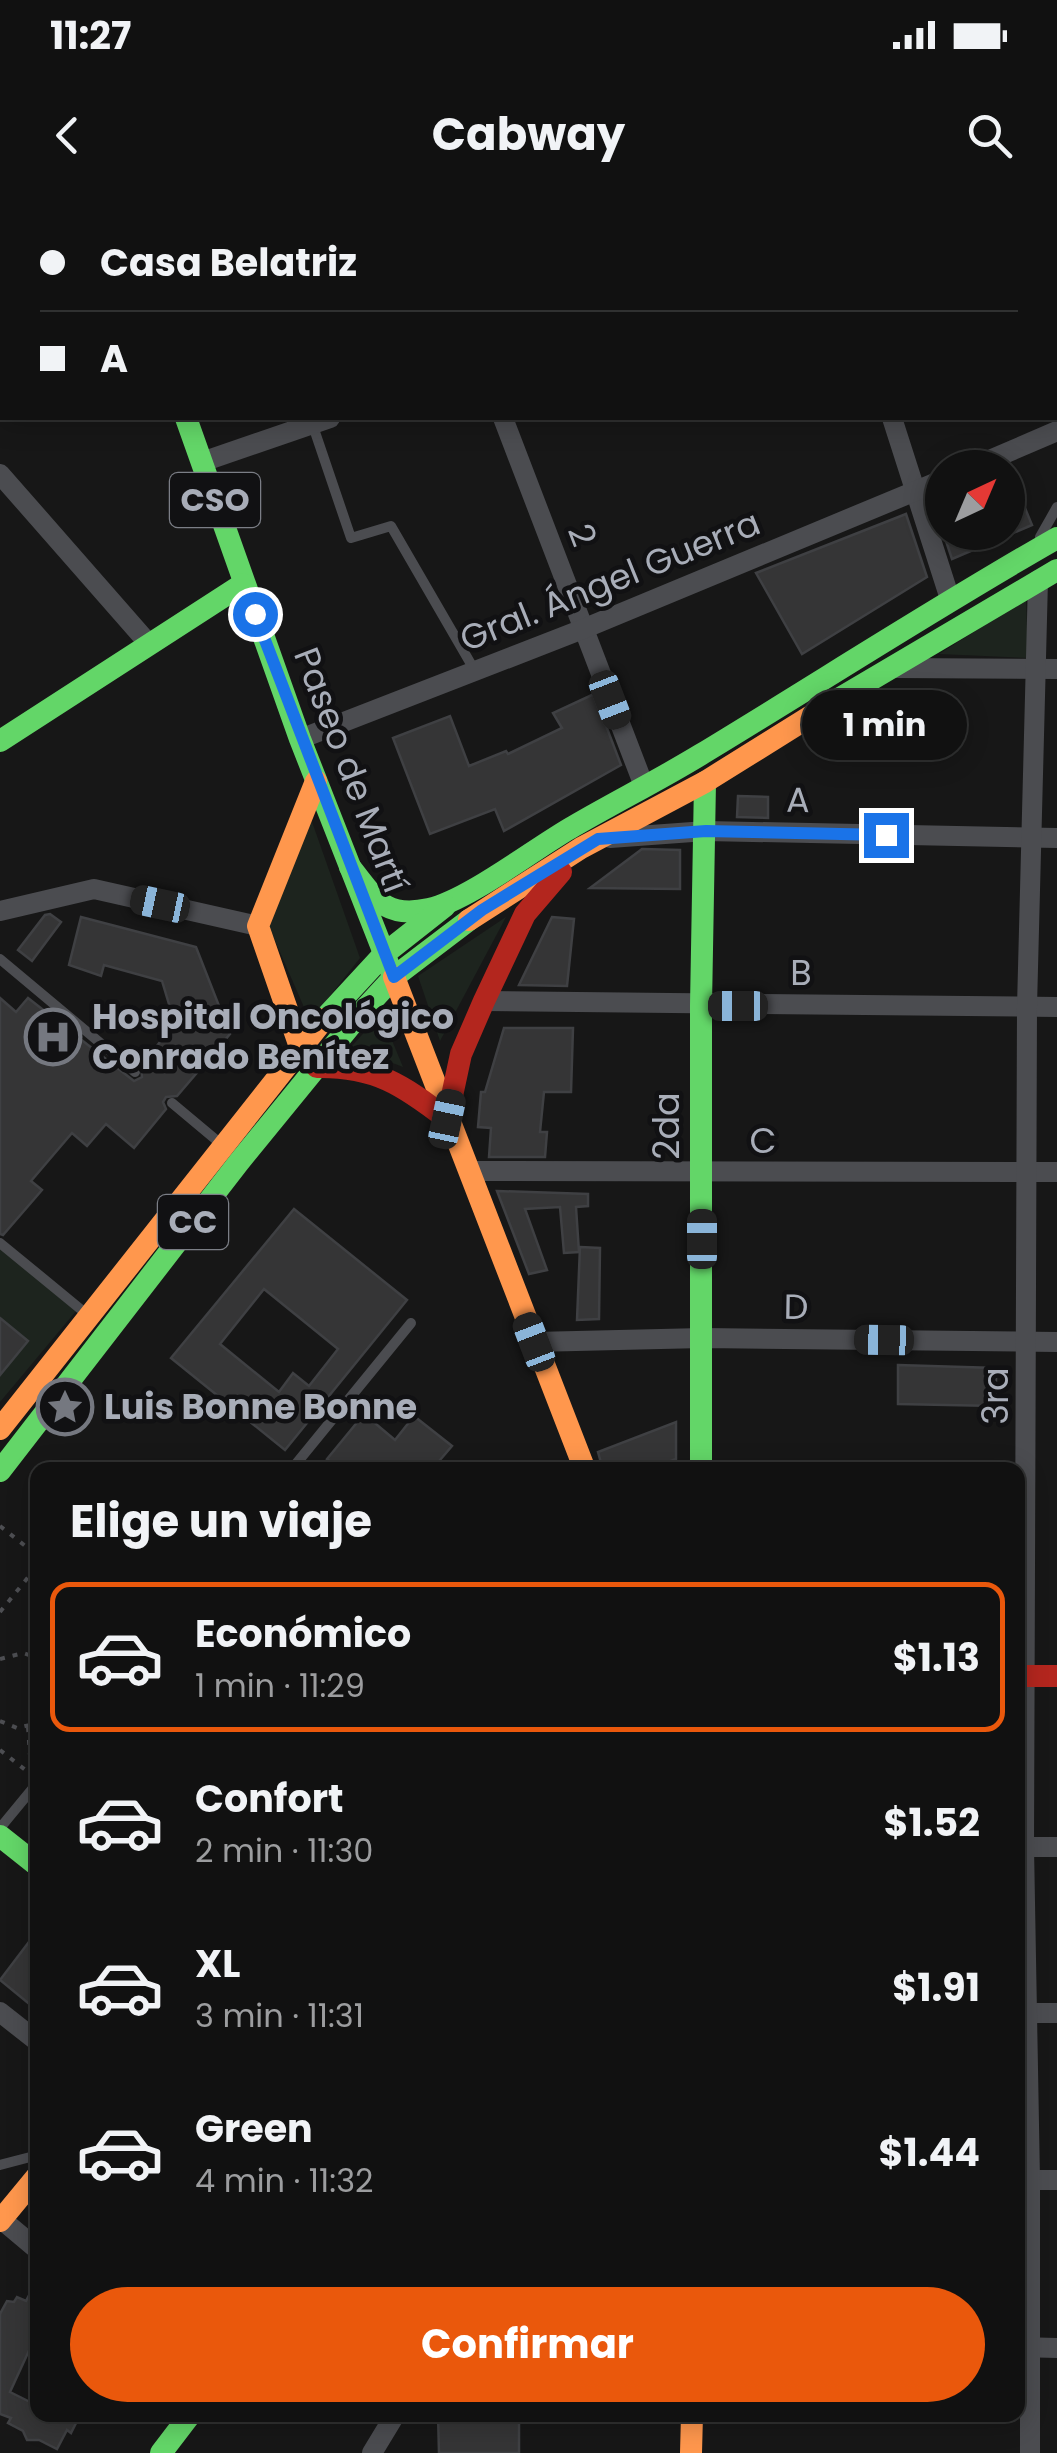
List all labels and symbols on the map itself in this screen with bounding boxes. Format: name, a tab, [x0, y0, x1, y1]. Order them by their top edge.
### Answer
north arrow	[925, 450, 1025, 550]
road number: CSO	[170, 473, 260, 527]
street label: Gral. Ángel Guerra	[452, 498, 767, 663]
street label: 2	[556, 517, 609, 553]
route start	[233, 592, 278, 637]
street label: Paseo de Martí	[282, 640, 421, 899]
car	[585, 667, 635, 733]
callout: 1 min	[804, 690, 968, 760]
street label: A	[786, 775, 810, 824]
route end	[864, 813, 909, 858]
car	[128, 883, 192, 925]
street label: B	[790, 948, 812, 997]
car	[708, 991, 768, 1021]
place label: Hospital Oncológico Conrado Benítez	[92, 992, 454, 1081]
hospital icon: Hospital Oncológico Conrado Benítez	[23, 1007, 83, 1067]
car	[426, 1087, 468, 1151]
street label: 2da	[642, 1092, 691, 1160]
street label: C	[749, 1116, 777, 1165]
road number: CC	[158, 1195, 228, 1249]
car	[687, 1209, 717, 1269]
street label: D	[783, 1282, 809, 1331]
car	[509, 1309, 559, 1375]
car	[854, 1324, 914, 1356]
street label: 3ra	[971, 1367, 1020, 1425]
place icon: Luis Bonne Bonne	[35, 1377, 95, 1437]
place label: Luis Bonne Bonne	[104, 1382, 417, 1431]

